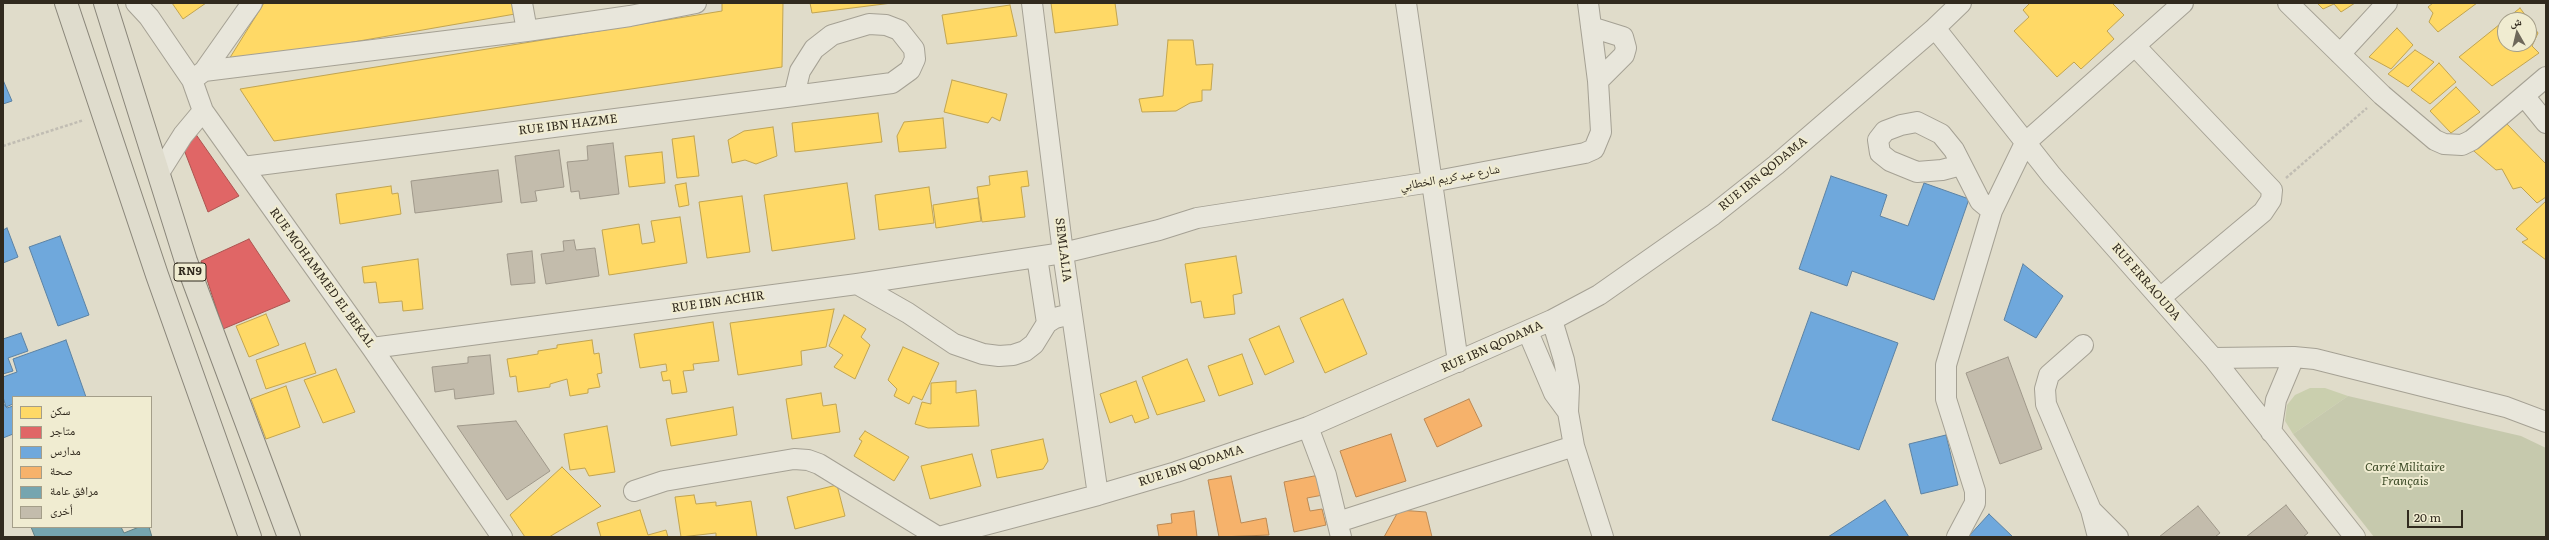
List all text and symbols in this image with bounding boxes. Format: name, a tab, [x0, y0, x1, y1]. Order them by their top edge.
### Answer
north arrow	[2497, 12, 2537, 52]
text: ش	[2509, 12, 2522, 30]
street label: RUE IBN HAZME	[518, 112, 618, 138]
street label: RUE IBN QODAMA	[1716, 134, 1810, 214]
street label: شارع عبد كريم الخطابي	[1399, 162, 1501, 194]
street label: RUE MOHAMMED EL BEKAL	[266, 205, 378, 351]
street label: SEMLALIA	[1052, 217, 1074, 283]
street label: RUE ERRAOUDA	[2109, 240, 2183, 324]
road number: RN9	[174, 263, 206, 281]
street label: RUE IBN ACHIR	[671, 288, 765, 316]
street label: RUE IBN QODAMA	[1439, 318, 1545, 376]
legend	[12, 396, 152, 528]
text: سكن	[50, 401, 70, 419]
text: متاجر	[50, 421, 75, 439]
text: مدارس	[50, 441, 81, 459]
street label: RUE IBN QODAMA	[1137, 442, 1245, 490]
park label: Carré Militaire Français	[2365, 460, 2445, 488]
text: صحة	[50, 461, 73, 479]
text: مرافق عامة	[50, 481, 98, 499]
text: أخرى	[50, 501, 73, 519]
scale bar	[2409, 502, 2465, 528]
text: 20 m	[2414, 508, 2441, 526]

